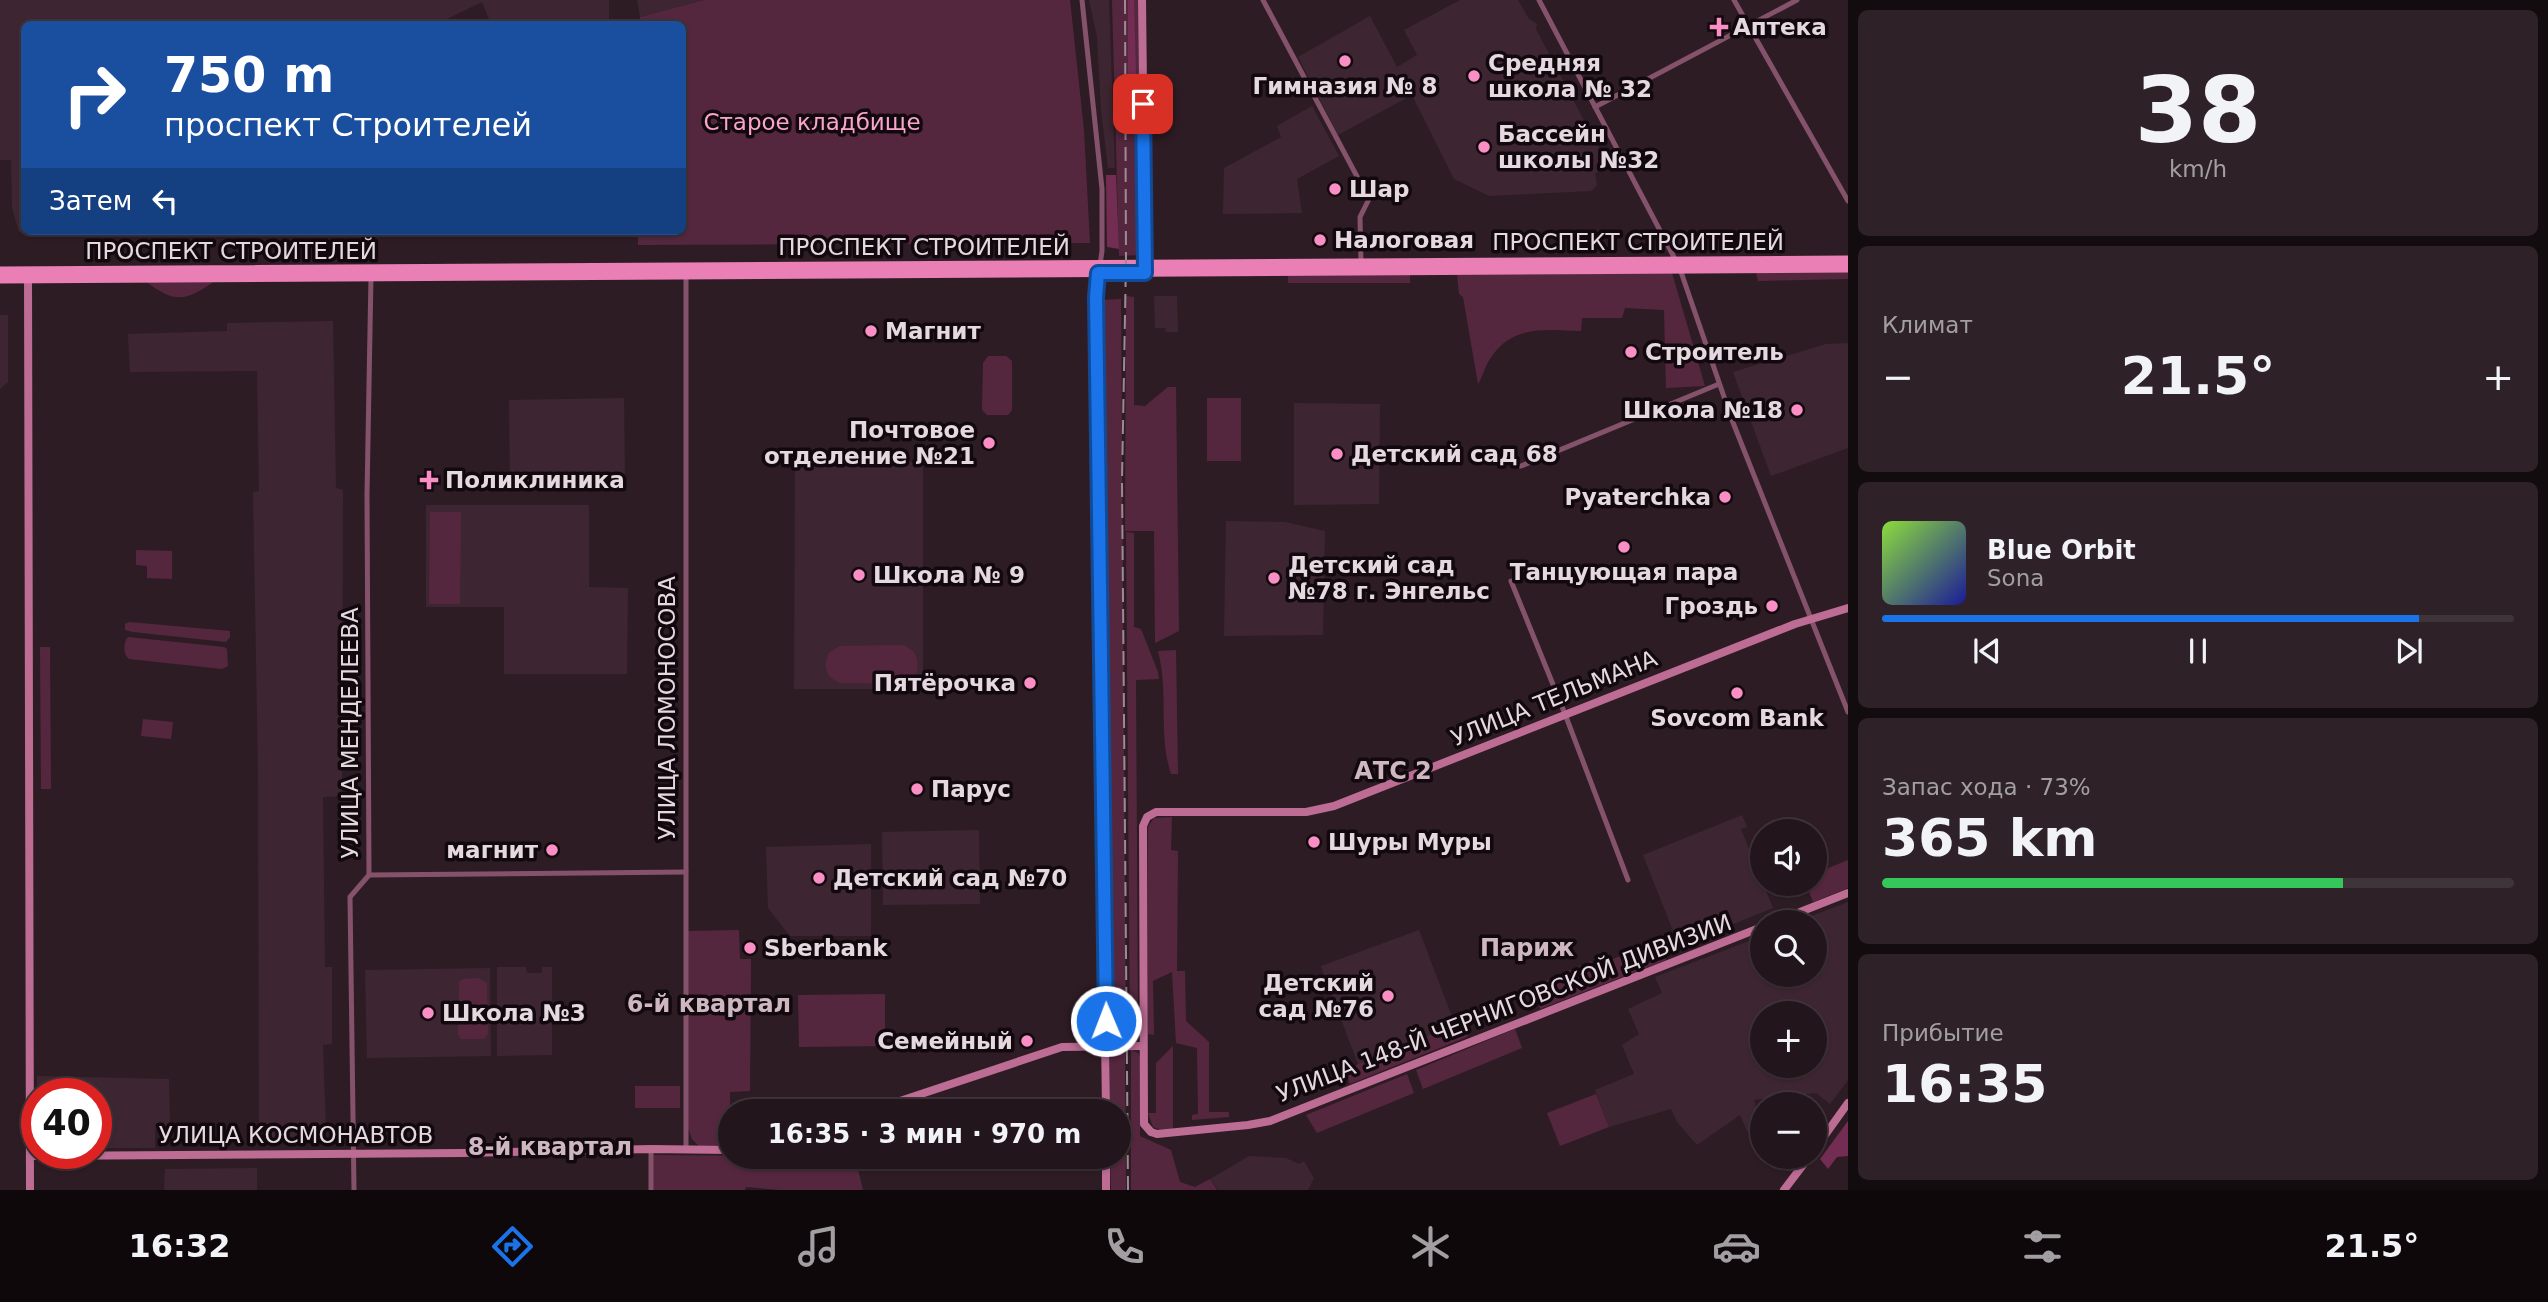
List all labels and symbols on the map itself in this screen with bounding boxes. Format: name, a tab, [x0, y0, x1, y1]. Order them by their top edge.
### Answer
place label: Аптека	[1733, 14, 1827, 40]
marker: Аптека	[1711, 19, 1727, 35]
place label: Средняя школа № 32	[1488, 50, 1652, 102]
marker: Гимназия № 8	[1337, 53, 1353, 69]
marker: Средняя школа № 32	[1466, 68, 1482, 84]
place label: Гимназия № 8	[1253, 73, 1437, 99]
pin	[1113, 74, 1173, 134]
park label: Старое кладбище	[703, 109, 921, 135]
place label: Бассейн школы №32	[1498, 121, 1659, 173]
marker: Бассейн школы №32	[1476, 139, 1492, 155]
place label: Шар	[1349, 176, 1409, 202]
marker: Шар	[1327, 181, 1343, 197]
place label: Налоговая	[1334, 227, 1474, 253]
street label: ПРОСПЕКТ СТРОИТЕЛЕЙ	[1492, 228, 1784, 255]
marker: Налоговая	[1312, 232, 1328, 248]
street label: ПРОСПЕКТ СТРОИТЕЛЕЙ	[778, 233, 1070, 260]
street label: ПРОСПЕКТ СТРОИТЕЛЕЙ	[85, 237, 377, 264]
place label: Магнит	[885, 318, 981, 344]
marker: Магнит	[863, 323, 879, 339]
place label: Строитель	[1645, 339, 1784, 365]
marker: Строитель	[1623, 344, 1639, 360]
place label: Школа №18	[1623, 397, 1783, 423]
marker: Школа №18	[1789, 402, 1805, 418]
place label: Почтовое отделение №21	[764, 417, 975, 469]
marker: Почтовое отделение №21	[981, 435, 997, 451]
place label: Детский сад 68	[1351, 441, 1558, 467]
marker: Детский сад 68	[1329, 446, 1345, 462]
place label: Поликлиника	[445, 467, 625, 493]
marker: Поликлиника	[419, 470, 439, 490]
place label: Pyaterchka	[1564, 484, 1711, 510]
marker: Pyaterchka	[1717, 489, 1733, 505]
marker: Танцующая пара	[1616, 539, 1632, 555]
place label: Детский сад №78 г. Энгельс	[1288, 552, 1490, 604]
place label: Танцующая пара	[1510, 559, 1738, 585]
place label: Школа № 9	[873, 562, 1025, 588]
marker: Школа № 9	[851, 567, 867, 583]
marker: Детский сад №78 г. Энгельс	[1266, 570, 1282, 586]
street label: УЛИЦА ЛОМОНОСОВА	[654, 576, 680, 840]
place label: Гроздь	[1665, 593, 1758, 619]
marker: Гроздь	[1764, 598, 1780, 614]
street label: УЛИЦА МЕНДЕЛЕЕВА	[337, 607, 363, 859]
street label: УЛИЦА ТЕЛЬМАНА	[1447, 645, 1661, 751]
place label: Пятёрочка	[874, 670, 1016, 696]
marker: Пятёрочка	[1022, 675, 1038, 691]
marker: Sovcom Bank	[1729, 685, 1745, 701]
place label: Sovcom Bank	[1650, 705, 1824, 731]
district label: АТС 2	[1354, 757, 1432, 785]
place label: Парус	[931, 776, 1011, 802]
marker: Парус	[909, 781, 925, 797]
place label: Шуры Муры	[1328, 829, 1492, 855]
marker: Шуры Муры	[1306, 834, 1322, 850]
place label: магнит	[446, 837, 539, 863]
marker: магнит	[544, 842, 560, 858]
place label: Детский сад №70	[833, 865, 1067, 891]
marker: Детский сад №70	[811, 870, 827, 886]
street label: УЛИЦА 148-Й ЧЕРНИГОВСКОЙ ДИВИЗИИ	[1273, 908, 1735, 1107]
district label: Париж	[1480, 934, 1574, 962]
place label: Sberbank	[764, 935, 888, 961]
marker: Sberbank	[742, 940, 758, 956]
place label: Детский сад №76	[1259, 970, 1374, 1022]
position arrow	[1069, 984, 1143, 1058]
marker: Детский сад №76	[1380, 988, 1396, 1004]
district label: 6-й квартал	[627, 990, 791, 1018]
place label: Школа №3	[442, 1000, 586, 1026]
marker: Школа №3	[420, 1005, 436, 1021]
place label: Семейный	[877, 1028, 1013, 1054]
marker: Семейный	[1019, 1033, 1035, 1049]
speed limit sign: 40	[21, 1078, 112, 1169]
street label: УЛИЦА КОСМОНАВТОВ	[159, 1122, 433, 1148]
district label: 8-й квартал	[468, 1133, 632, 1161]

